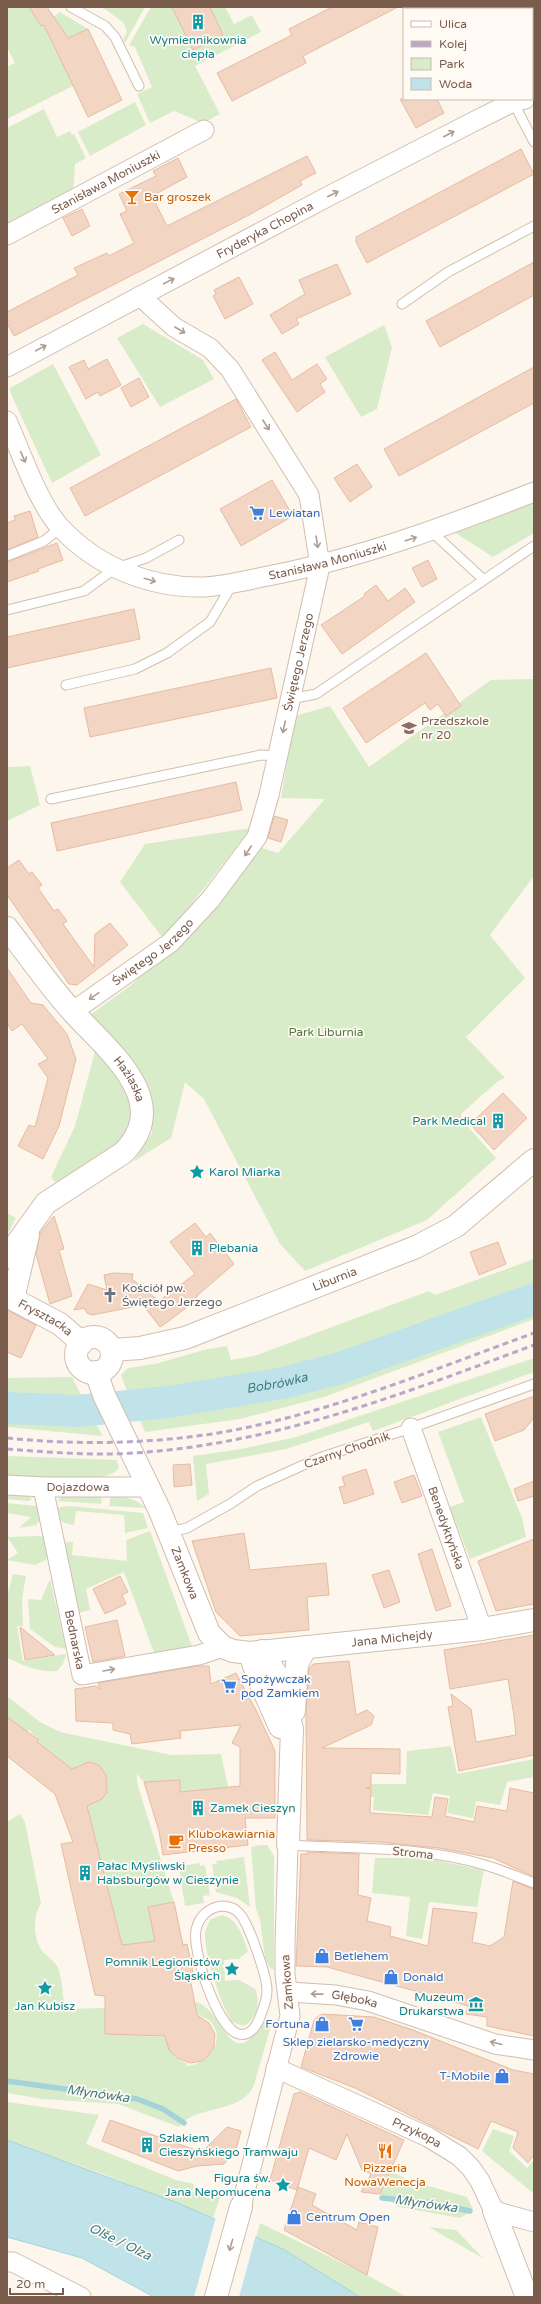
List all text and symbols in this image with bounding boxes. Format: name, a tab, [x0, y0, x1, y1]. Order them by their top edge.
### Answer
legend	[403, 8, 533, 100]
building icon: Wymiennikownia ciepła	[189, 13, 207, 31]
text: Ulica	[439, 17, 467, 31]
place label: Wymiennikownia ciepła	[149, 33, 247, 61]
text: Kolej	[439, 37, 467, 51]
text: Park	[439, 57, 465, 71]
text: Woda	[439, 77, 472, 91]
one-way arrow	[442, 130, 454, 138]
street label: Stanisława Moniuszki	[49, 148, 163, 217]
bar icon: Bar groszek	[123, 188, 141, 206]
place label: Bar groszek	[144, 190, 212, 204]
one-way arrow	[327, 190, 339, 197]
street label: Fryderyka Chopina	[214, 199, 316, 261]
one-way arrow	[162, 277, 174, 284]
one-way arrow	[174, 327, 186, 335]
one-way arrow	[35, 344, 47, 352]
one-way arrow	[262, 419, 270, 430]
one-way arrow	[20, 450, 27, 462]
supermarket icon: Lewiatan	[248, 504, 266, 522]
place label: Lewiatan	[269, 506, 320, 520]
one-way arrow	[313, 535, 321, 548]
one-way arrow	[405, 535, 418, 542]
street label: Stanisława Moniuszki	[267, 539, 388, 583]
one-way arrow	[143, 577, 156, 584]
street label: Świętego Jerzego	[281, 612, 316, 713]
place label: Przedszkole nr 20	[421, 714, 489, 742]
school or university icon: Przedszkole nr 20	[400, 719, 418, 737]
one-way arrow	[280, 720, 288, 733]
one-way arrow	[244, 845, 252, 856]
street label: Świętego Jerzego	[110, 915, 196, 988]
one-way arrow	[89, 992, 100, 1000]
park label: Park Liburnia	[288, 1025, 364, 1039]
street label: Hażlaska	[111, 1053, 147, 1103]
building icon: Park Medical	[489, 1112, 507, 1130]
place label: Park Medical	[412, 1114, 486, 1128]
place icon: Karol Miarka	[188, 1163, 206, 1181]
place label: Karol Miarka	[209, 1165, 281, 1179]
building icon: Plebania	[188, 1239, 206, 1257]
place label: Plebania	[209, 1241, 258, 1255]
street label: Liburnia	[310, 1264, 359, 1294]
place label: Kościół pw. Świętego Jerzego	[122, 1281, 222, 1309]
church icon: Kościół pw. Świętego Jerzego	[101, 1286, 119, 1304]
street label: Frysztacka	[16, 1296, 75, 1339]
water label: Bobrówka	[245, 1369, 310, 1397]
street label: Czarny Chodnik	[302, 1429, 392, 1471]
street label: Dojazdowa	[47, 1480, 109, 1494]
street label: Benedyktyńska	[425, 1485, 467, 1571]
street label: Zamkowa	[168, 1545, 202, 1601]
street label: Bednarska	[62, 1609, 88, 1671]
street label: Jana Michejdy	[351, 1627, 434, 1649]
one-way arrow	[102, 1666, 115, 1674]
place label: Spożywczak pod Zamkiem	[241, 1672, 319, 1700]
supermarket icon: Spożywczak pod Zamkiem	[220, 1677, 238, 1695]
building icon: Zamek Cieszyn	[189, 1799, 207, 1817]
place label: Zamek Cieszyn	[210, 1801, 295, 1815]
place label: Klubokawiarnia Presso	[188, 1827, 275, 1855]
cafe icon: Klubokawiarnia Presso	[167, 1832, 185, 1850]
street label: Stroma	[392, 1844, 434, 1862]
place label: Pałac Myśliwski Habsburgów w Cieszynie	[97, 1859, 239, 1887]
building icon: Pałac Myśliwski Habsburgów w Cieszynie	[76, 1864, 94, 1882]
shop icon: Betlehem	[313, 1947, 331, 1965]
place label: Betlehem	[334, 1949, 389, 1963]
street label: Zamkowa	[278, 1954, 296, 2010]
place label: Pomnik Legionistów Śląskich	[105, 1955, 220, 1983]
place icon: Pomnik Legionistów Śląskich	[223, 1960, 241, 1978]
shop icon: Donald	[382, 1968, 400, 1986]
place label: Donald	[403, 1970, 444, 1984]
place icon: Jan Kubisz	[36, 1979, 54, 1997]
street label: Głęboka	[331, 1988, 380, 2011]
one-way arrow	[311, 1990, 324, 1998]
place label: Muzeum Drukarstwa	[399, 1990, 464, 2018]
museum icon: Muzeum Drukarstwa	[467, 1995, 485, 2013]
place label: Jan Kubisz	[15, 1999, 75, 2013]
shop icon: Fortuna	[313, 2015, 331, 2033]
supermarket icon: Sklep zielarsko-medyczny Zdrowie	[347, 2015, 365, 2033]
place label: Fortuna	[265, 2017, 310, 2031]
place label: Sklep zielarsko-medyczny Zdrowie	[283, 2035, 430, 2063]
one-way arrow	[489, 2039, 502, 2047]
shop icon: T-Mobile	[493, 2067, 511, 2085]
place label: T-Mobile	[440, 2069, 490, 2083]
water label: Młynówka	[66, 2082, 131, 2106]
street label: Przykopa	[390, 2115, 444, 2151]
place label: Szlakiem Cieszyńskiego Tramwaju	[159, 2131, 298, 2159]
building icon: Szlakiem Cieszyńskiego Tramwaju	[138, 2136, 156, 2154]
restaurant icon: Pizzeria NowaWenecja	[376, 2142, 394, 2160]
place label: Pizzeria NowaWenecja	[344, 2161, 426, 2189]
place label: Figura św. Jana Nepomucena	[165, 2171, 271, 2199]
place icon: Figura św. Jana Nepomucena	[274, 2176, 292, 2194]
water label: Młynówka	[394, 2192, 459, 2216]
shop icon: Centrum Open	[285, 2208, 303, 2226]
place label: Centrum Open	[306, 2210, 390, 2224]
water label: Olše / Olza	[86, 2220, 154, 2264]
one-way arrow	[227, 2238, 234, 2251]
scale bar	[10, 2270, 63, 2296]
text: 20 m	[16, 2277, 45, 2291]

